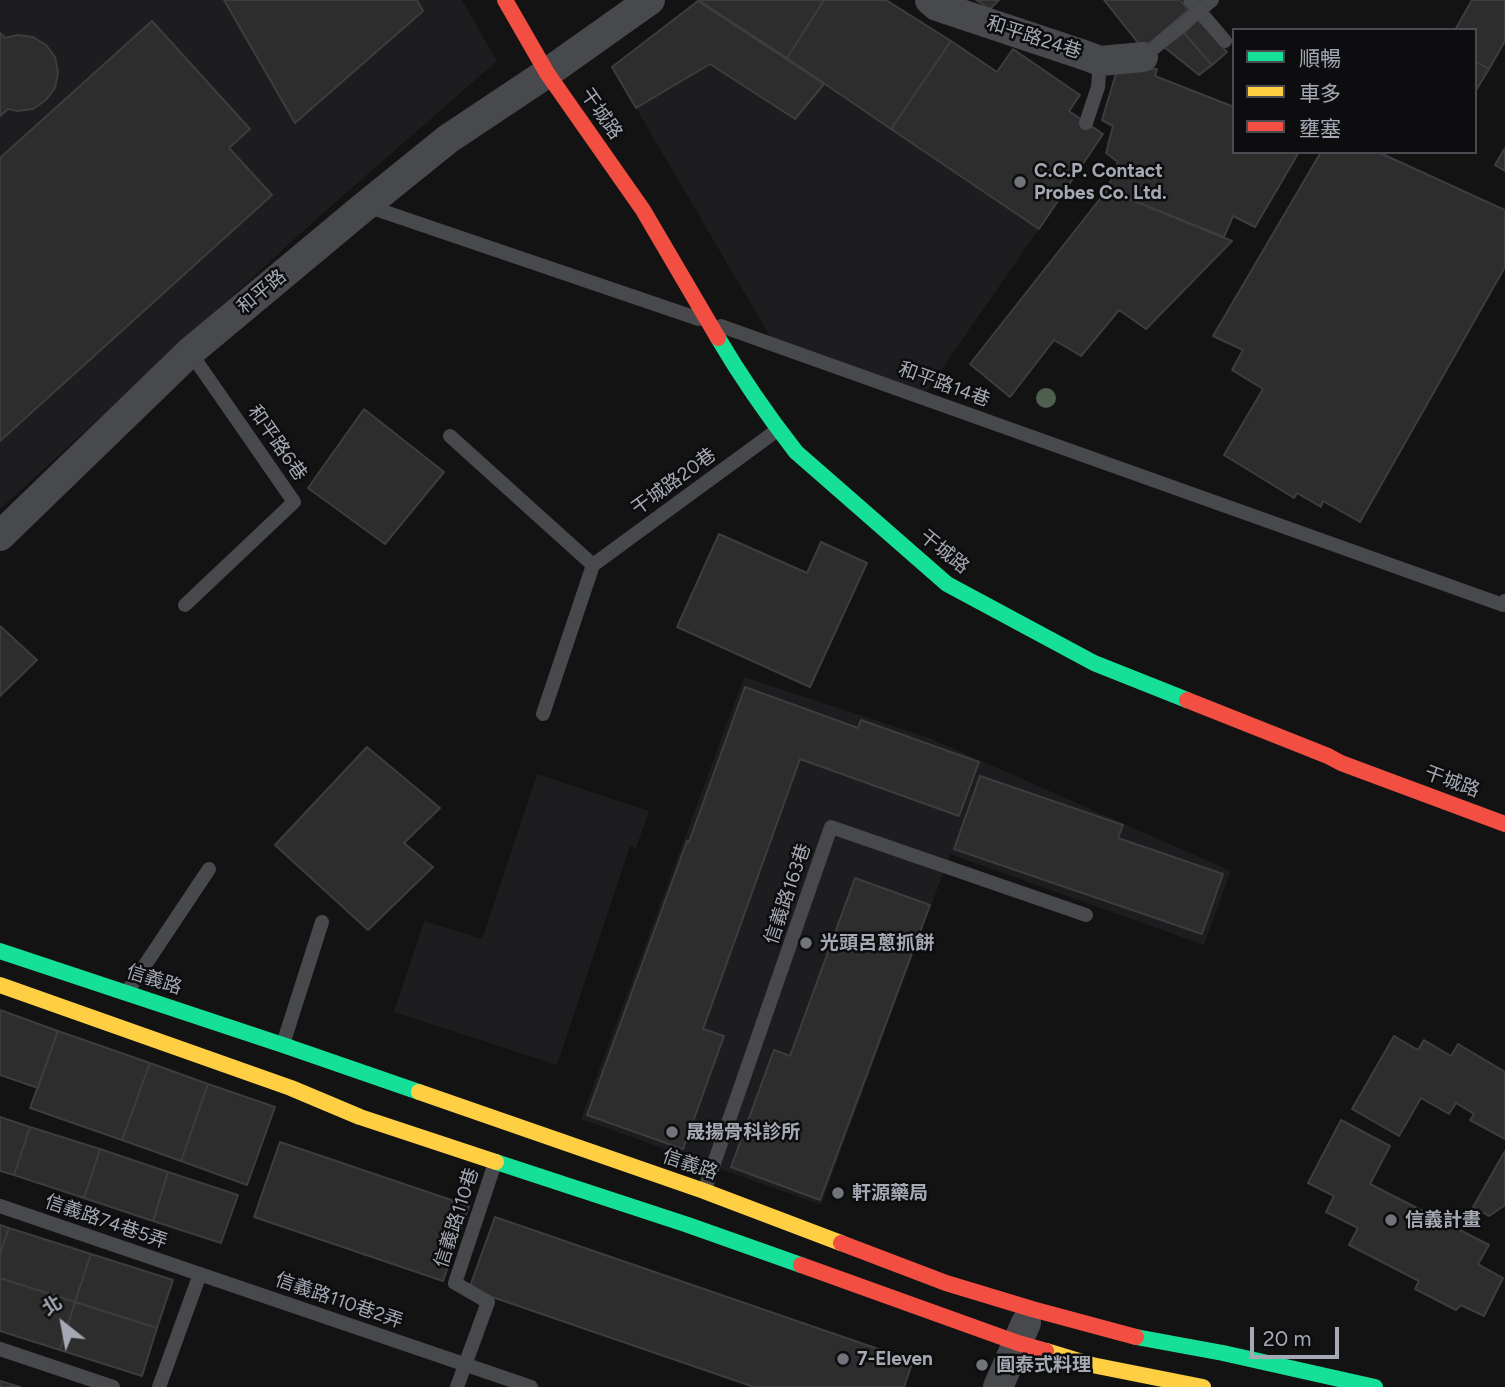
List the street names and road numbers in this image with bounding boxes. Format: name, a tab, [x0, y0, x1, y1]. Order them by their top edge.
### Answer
street label: 和平路24巷	[984, 12, 1084, 64]
street label: 干城路	[575, 84, 627, 144]
street label: 和平路	[233, 265, 291, 319]
street label: 和平路14巷	[895, 358, 993, 412]
street label: 和平路6巷	[243, 401, 311, 485]
street label: 干城路20巷	[627, 444, 721, 520]
street label: 干城路	[915, 525, 973, 579]
street label: 干城路	[1421, 762, 1483, 802]
street label: 信義路163巷	[760, 841, 816, 947]
street label: 信義路	[123, 960, 185, 1000]
street label: 信義路	[659, 1145, 721, 1185]
street label: 信義路110巷	[430, 1165, 484, 1271]
street label: 信義路74巷5弄	[42, 1190, 170, 1254]
street label: 信義路110巷2弄	[272, 1268, 406, 1334]

